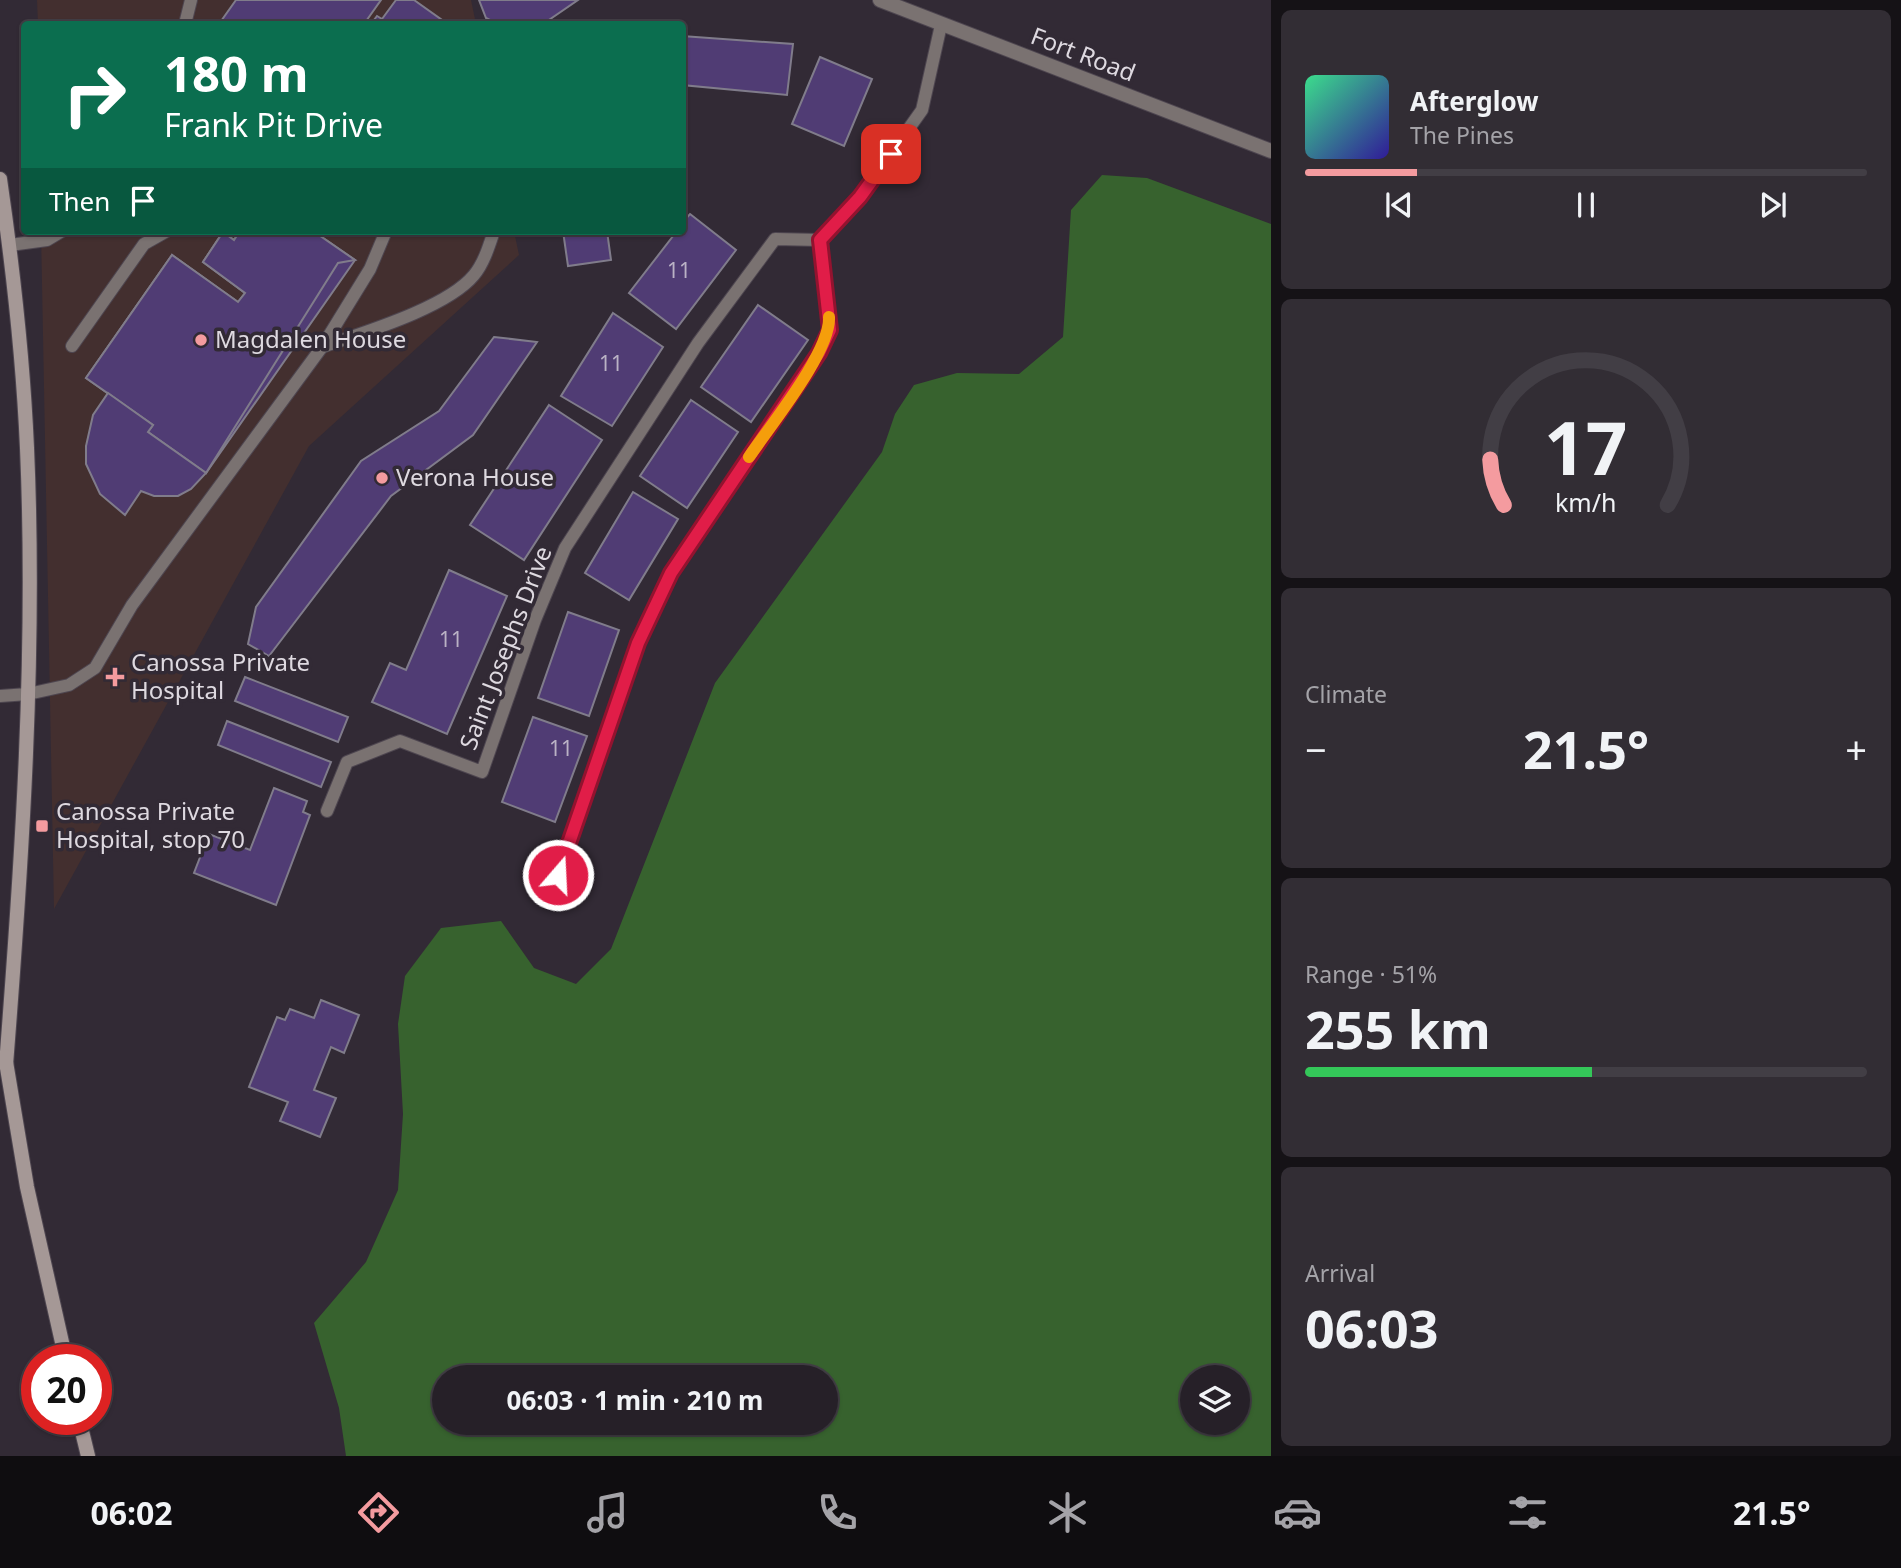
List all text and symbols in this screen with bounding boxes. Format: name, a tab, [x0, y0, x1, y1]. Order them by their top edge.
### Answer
street label: Fort Road	[1027, 19, 1141, 89]
text: 180 m	[164, 40, 309, 106]
icon: right	[49, 49, 140, 140]
text: Afterglow	[1410, 83, 1538, 119]
text: Frank Pit Drive	[164, 103, 383, 146]
text: The Pines	[1410, 119, 1514, 151]
pin	[861, 124, 921, 184]
icon: arrive	[872, 135, 910, 173]
icon: arrive	[124, 182, 162, 220]
text: Then	[49, 183, 110, 219]
icon: previous	[1380, 186, 1418, 224]
icon: pause	[1567, 186, 1605, 224]
icon: next	[1754, 186, 1792, 224]
house number: 11	[667, 256, 691, 284]
place label: Magdalen House	[215, 322, 406, 355]
marker: Magdalen House	[193, 332, 209, 348]
house number: 11	[599, 349, 623, 377]
text: 17	[1544, 397, 1628, 496]
place label: Verona House	[396, 460, 554, 493]
marker: Verona House	[374, 470, 390, 486]
text: km/h	[1555, 485, 1617, 519]
street label: Saint Josephs Drive	[451, 541, 559, 754]
house number: 11	[439, 625, 463, 653]
place label: Canossa Private Hospital	[131, 645, 310, 706]
marker: Canossa Private Hospital	[105, 667, 125, 687]
text: Climate	[1305, 678, 1387, 710]
text: 21.5°	[1523, 713, 1649, 784]
text: −	[1305, 723, 1327, 775]
text: +	[1845, 723, 1867, 775]
house number: 11	[549, 734, 573, 762]
place label: Canossa Private Hospital, stop 70	[56, 794, 245, 855]
marker: Canossa Private Hospital, stop 70	[34, 818, 50, 834]
position arrow	[521, 838, 595, 912]
text: Range · 51%	[1305, 958, 1437, 990]
text: 255 km	[1305, 993, 1491, 1064]
text: Arrival	[1305, 1257, 1375, 1289]
text: 06:03	[1305, 1292, 1439, 1363]
speed limit sign: 20	[21, 1344, 112, 1435]
map controls	[1180, 1365, 1250, 1435]
button: layers	[1180, 1365, 1250, 1435]
text: 06:03 · 1 min · 210 m	[507, 1382, 763, 1418]
icon: directions	[354, 1488, 403, 1537]
icon: music	[583, 1488, 632, 1537]
icon: phone	[813, 1488, 862, 1537]
icon: climate	[1043, 1488, 1092, 1537]
icon: car	[1273, 1488, 1322, 1537]
icon: filters	[1503, 1488, 1552, 1537]
text: 06:02	[90, 1491, 173, 1534]
text: 21.5°	[1733, 1491, 1811, 1534]

